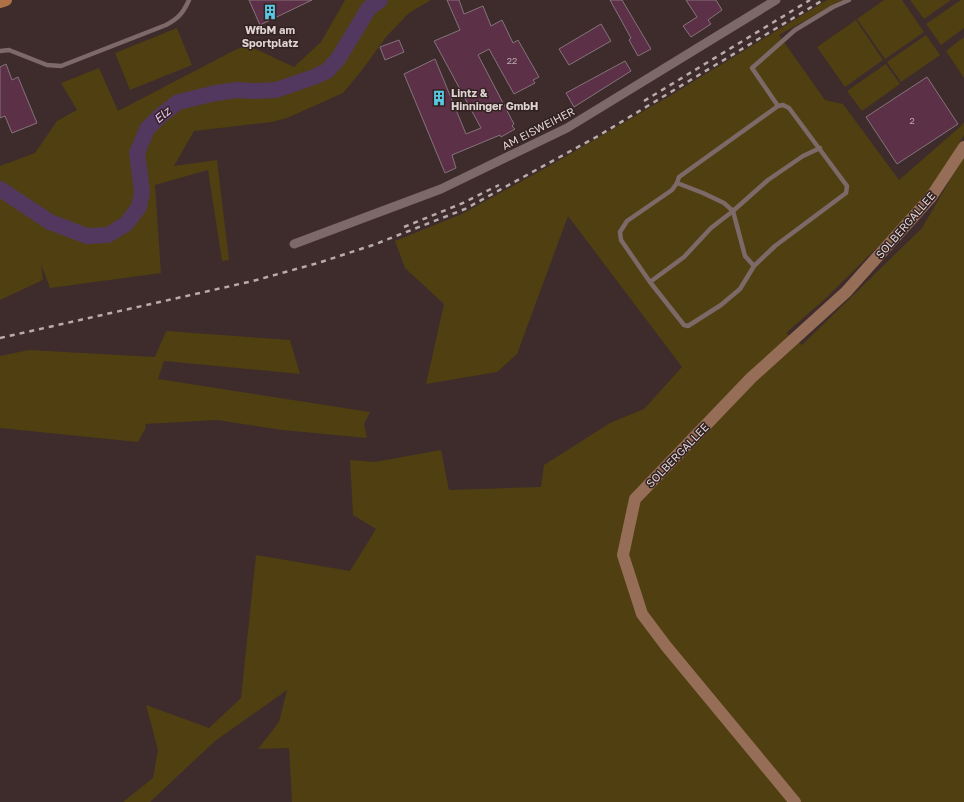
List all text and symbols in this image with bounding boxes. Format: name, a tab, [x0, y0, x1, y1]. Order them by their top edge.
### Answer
building icon: WfbM am Sportplatz	[261, 3, 279, 21]
place label: WfbM am Sportplatz	[242, 23, 299, 49]
house number: 22	[507, 55, 517, 66]
place label: Lintz & Hinninger GmbH	[451, 86, 538, 112]
building icon: Lintz & Hinninger GmbH	[430, 89, 448, 107]
water label: Elz	[151, 102, 175, 126]
street label: AM EISWEIHER	[499, 104, 577, 152]
house number: 2	[909, 115, 915, 126]
street label: SOLBERGALLEE	[873, 189, 938, 261]
street label: SOLBERGALLEE	[643, 420, 711, 490]

